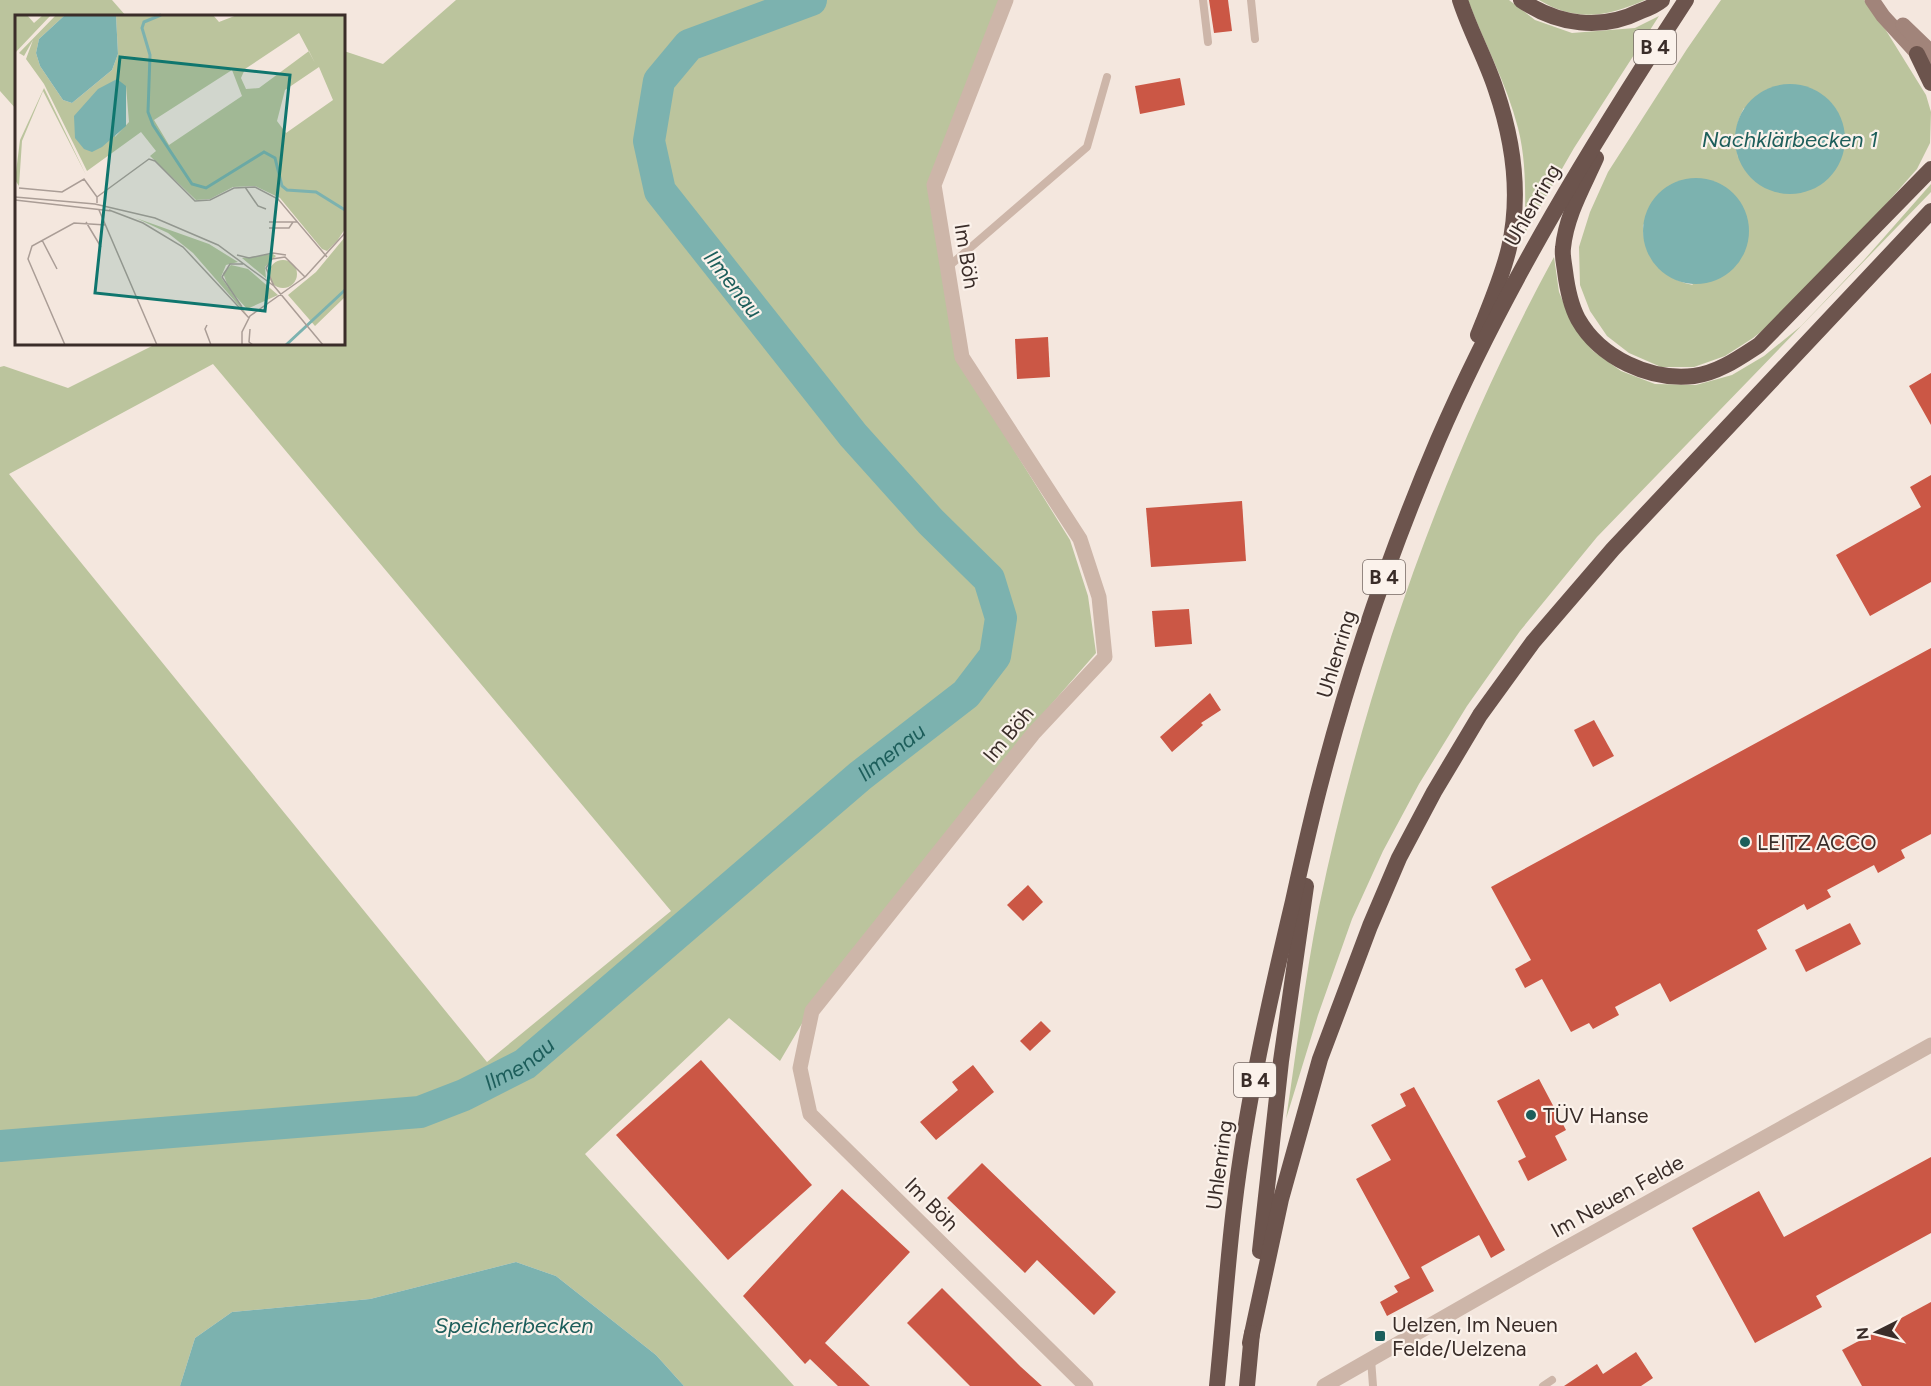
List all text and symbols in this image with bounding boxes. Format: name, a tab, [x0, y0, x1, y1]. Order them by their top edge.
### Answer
inset map	[15, 15, 345, 345]
road number: B 4	[1634, 30, 1676, 64]
water label: Nachklärbecken 1	[1702, 126, 1878, 153]
street label: Uhlenring	[1499, 160, 1565, 250]
street label: Im Böh	[950, 222, 984, 290]
water label: Ilmenau	[698, 245, 768, 323]
road number: B 4	[1363, 560, 1405, 594]
street label: Uhlenring	[1311, 607, 1361, 701]
street label: Im Böh	[977, 701, 1039, 767]
water label: Ilmenau	[852, 717, 931, 787]
place label: LEITZ ACCO	[1757, 830, 1877, 855]
marker: LEITZ ACCO	[1738, 835, 1752, 849]
water label: Ilmenau	[479, 1031, 560, 1096]
road number: B 4	[1234, 1063, 1276, 1097]
place label: TÜV Hanse	[1543, 1103, 1648, 1128]
marker: TÜV Hanse	[1524, 1108, 1538, 1122]
street label: Uhlenring	[1200, 1119, 1238, 1211]
street label: Im Neuen Felde	[1546, 1149, 1688, 1243]
street label: Im Böh	[900, 1172, 964, 1236]
north arrow	[1847, 1302, 1907, 1362]
water label: Speicherbecken	[434, 1312, 594, 1339]
place label: Uelzen, Im Neuen Felde/Uelzena	[1392, 1312, 1558, 1361]
text: N	[1852, 1326, 1873, 1341]
marker: Uelzen, Im Neuen Felde/Uelzena	[1373, 1329, 1387, 1343]

